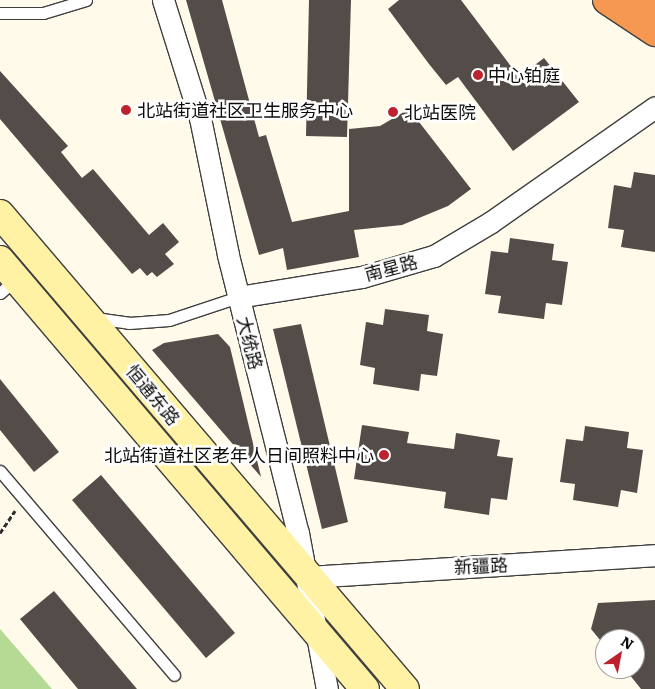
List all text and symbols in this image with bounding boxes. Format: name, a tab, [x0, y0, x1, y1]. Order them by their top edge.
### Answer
place label: 中心铂庭	[488, 64, 560, 86]
marker: 中心铂庭	[472, 69, 484, 81]
place label: 北站街道社区卫生服务中心	[137, 99, 353, 121]
place label: 北站医院	[404, 101, 476, 123]
marker: 北站街道社区卫生服务中心	[119, 103, 133, 117]
marker: 北站医院	[386, 105, 400, 119]
street label: 南星路	[362, 251, 420, 285]
street label: 大统路	[233, 314, 267, 372]
street label: 恒通东路	[122, 360, 184, 430]
place label: 北站街道社区老年人日间照料中心	[104, 444, 374, 466]
marker: 北站街道社区老年人日间照料中心	[378, 449, 390, 461]
street label: 新疆路	[453, 554, 509, 578]
north arrow	[595, 629, 645, 679]
text: N	[617, 631, 638, 654]

